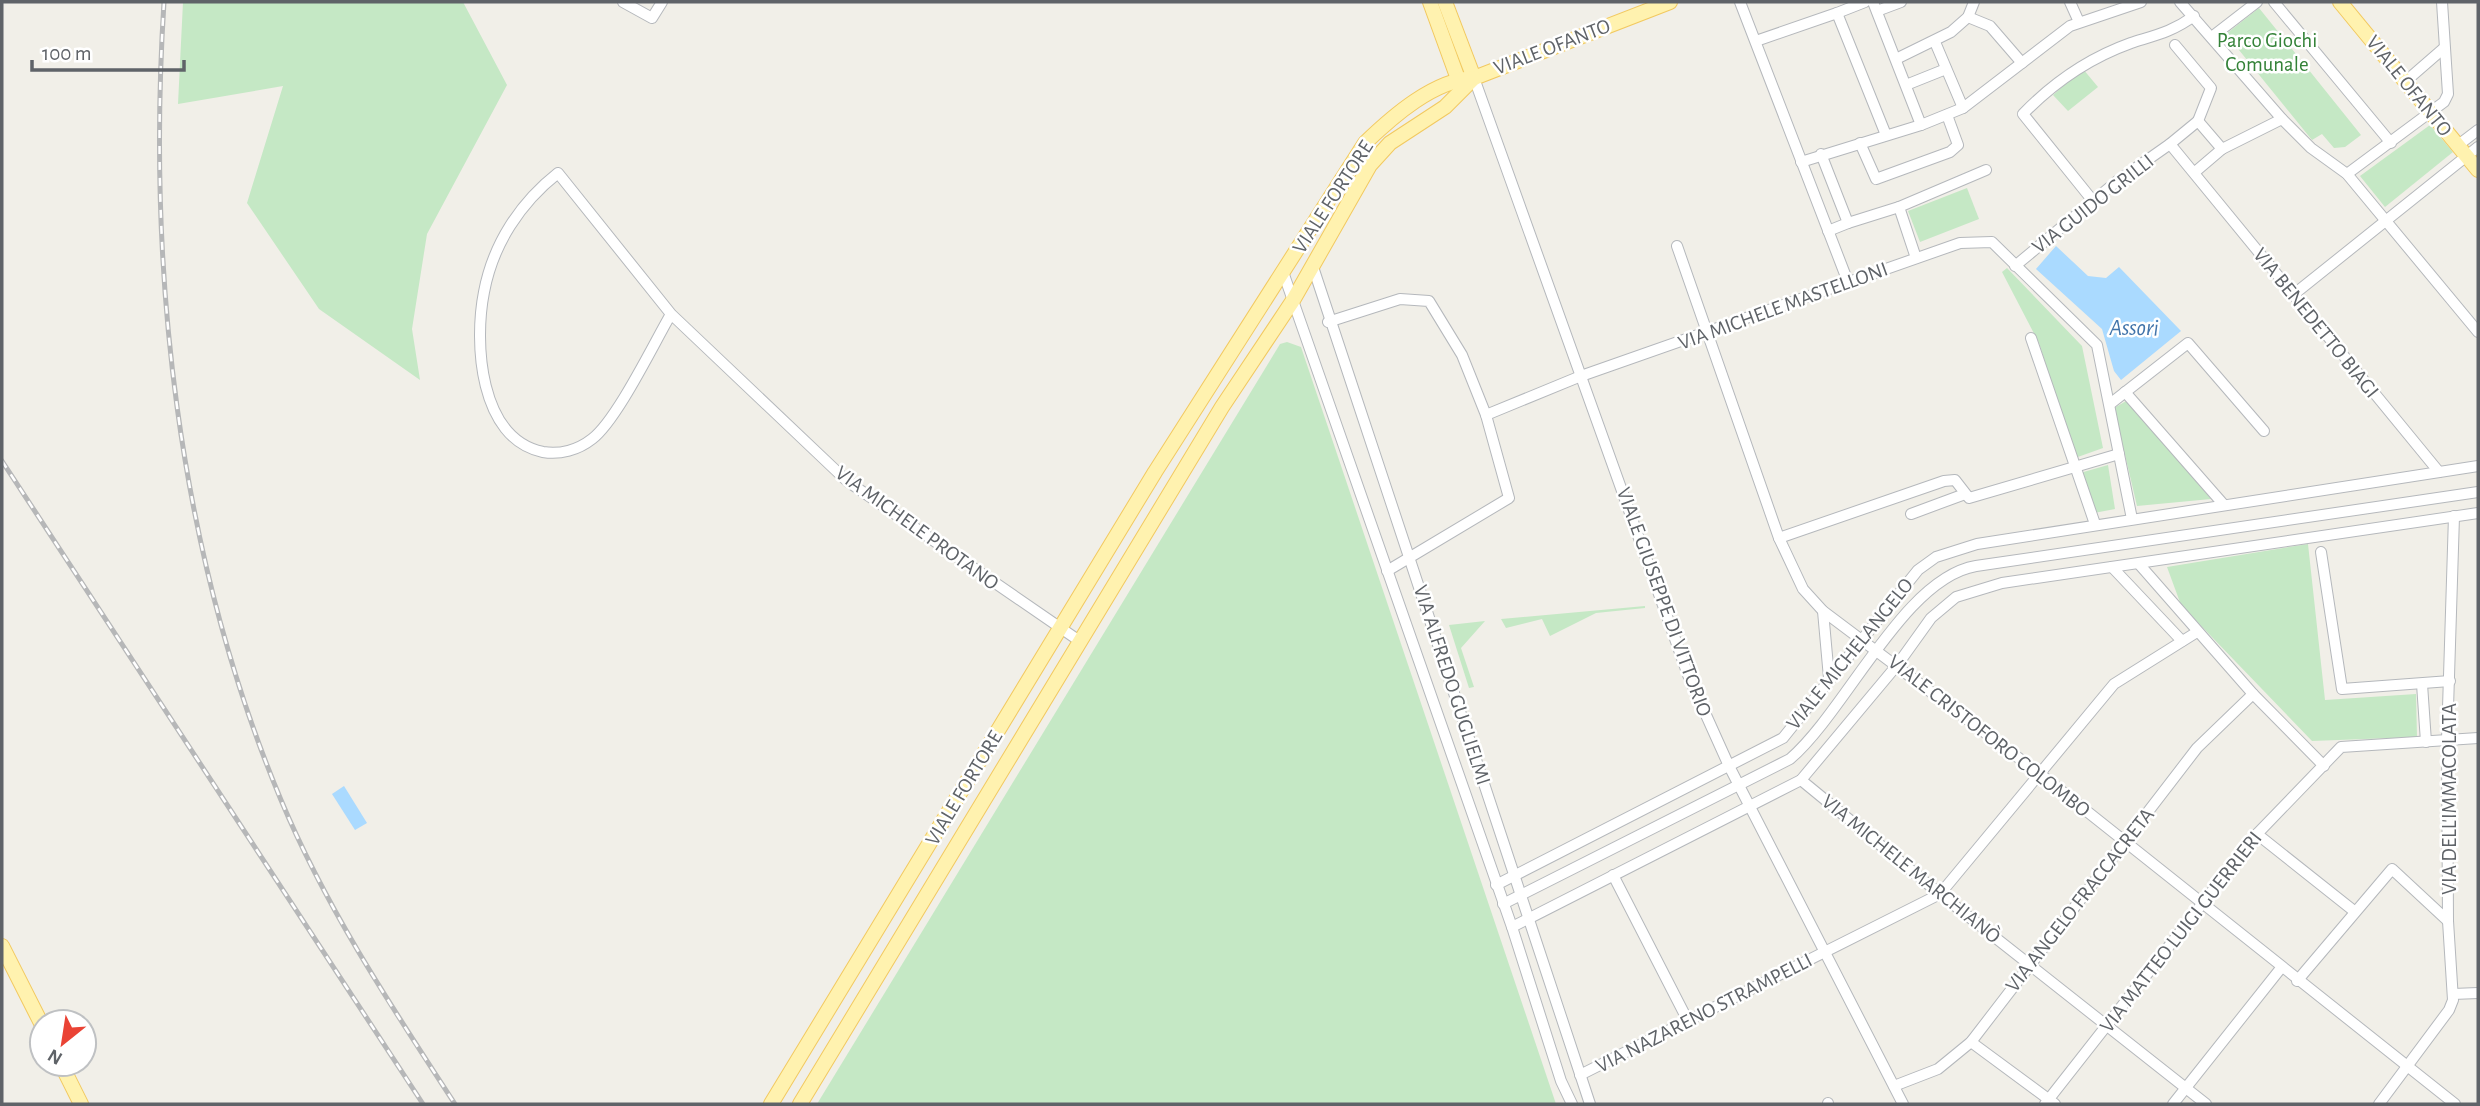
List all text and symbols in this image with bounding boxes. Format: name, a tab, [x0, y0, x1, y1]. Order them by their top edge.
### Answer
street label: VIALE OFANTO	[1491, 15, 1613, 79]
scale bar	[32, 28, 184, 72]
park label: Parco Giochi Comunale	[2217, 30, 2317, 75]
street label: VIALE OFANTO	[2362, 32, 2456, 140]
text: 100 m	[42, 43, 92, 64]
street label: VIALE FORTORE	[1289, 137, 1377, 257]
street label: VIA GUIDO GRILLI	[2028, 150, 2158, 258]
street label: VIA BENEDETTO BIAGI	[2249, 244, 2383, 402]
street label: VIA MICHELE MASTELLONI	[1675, 258, 1891, 354]
water label: Assori	[2108, 317, 2159, 340]
street label: VIA MICHELE PROTANO	[832, 462, 1002, 594]
street label: VIALE GIUSEPPE DI VITTORIO	[1613, 485, 1715, 719]
street label: VIALE MICHELANGELO	[1783, 574, 1917, 734]
street label: VIA ALFREDO GUGLIELMI	[1410, 582, 1494, 788]
street label: VIALE CRISTOFORO COLOMBO	[1884, 651, 2094, 821]
street label: VIA DELL'IMMACOLATA	[2439, 703, 2460, 895]
street label: VIALE FORTORE	[922, 727, 1006, 849]
street label: VIA MICHELE MARCHIANÒ	[1818, 789, 2006, 947]
street label: VIA ANGELO FRACCACRETA	[2002, 804, 2158, 996]
street label: VIA MATTEO LUIGI GUERRIERI	[2096, 827, 2266, 1037]
street label: VIA NAZARENO STRAMPELLI	[1592, 949, 1816, 1077]
north arrow	[28, 1008, 98, 1078]
text: N	[45, 1045, 66, 1068]

